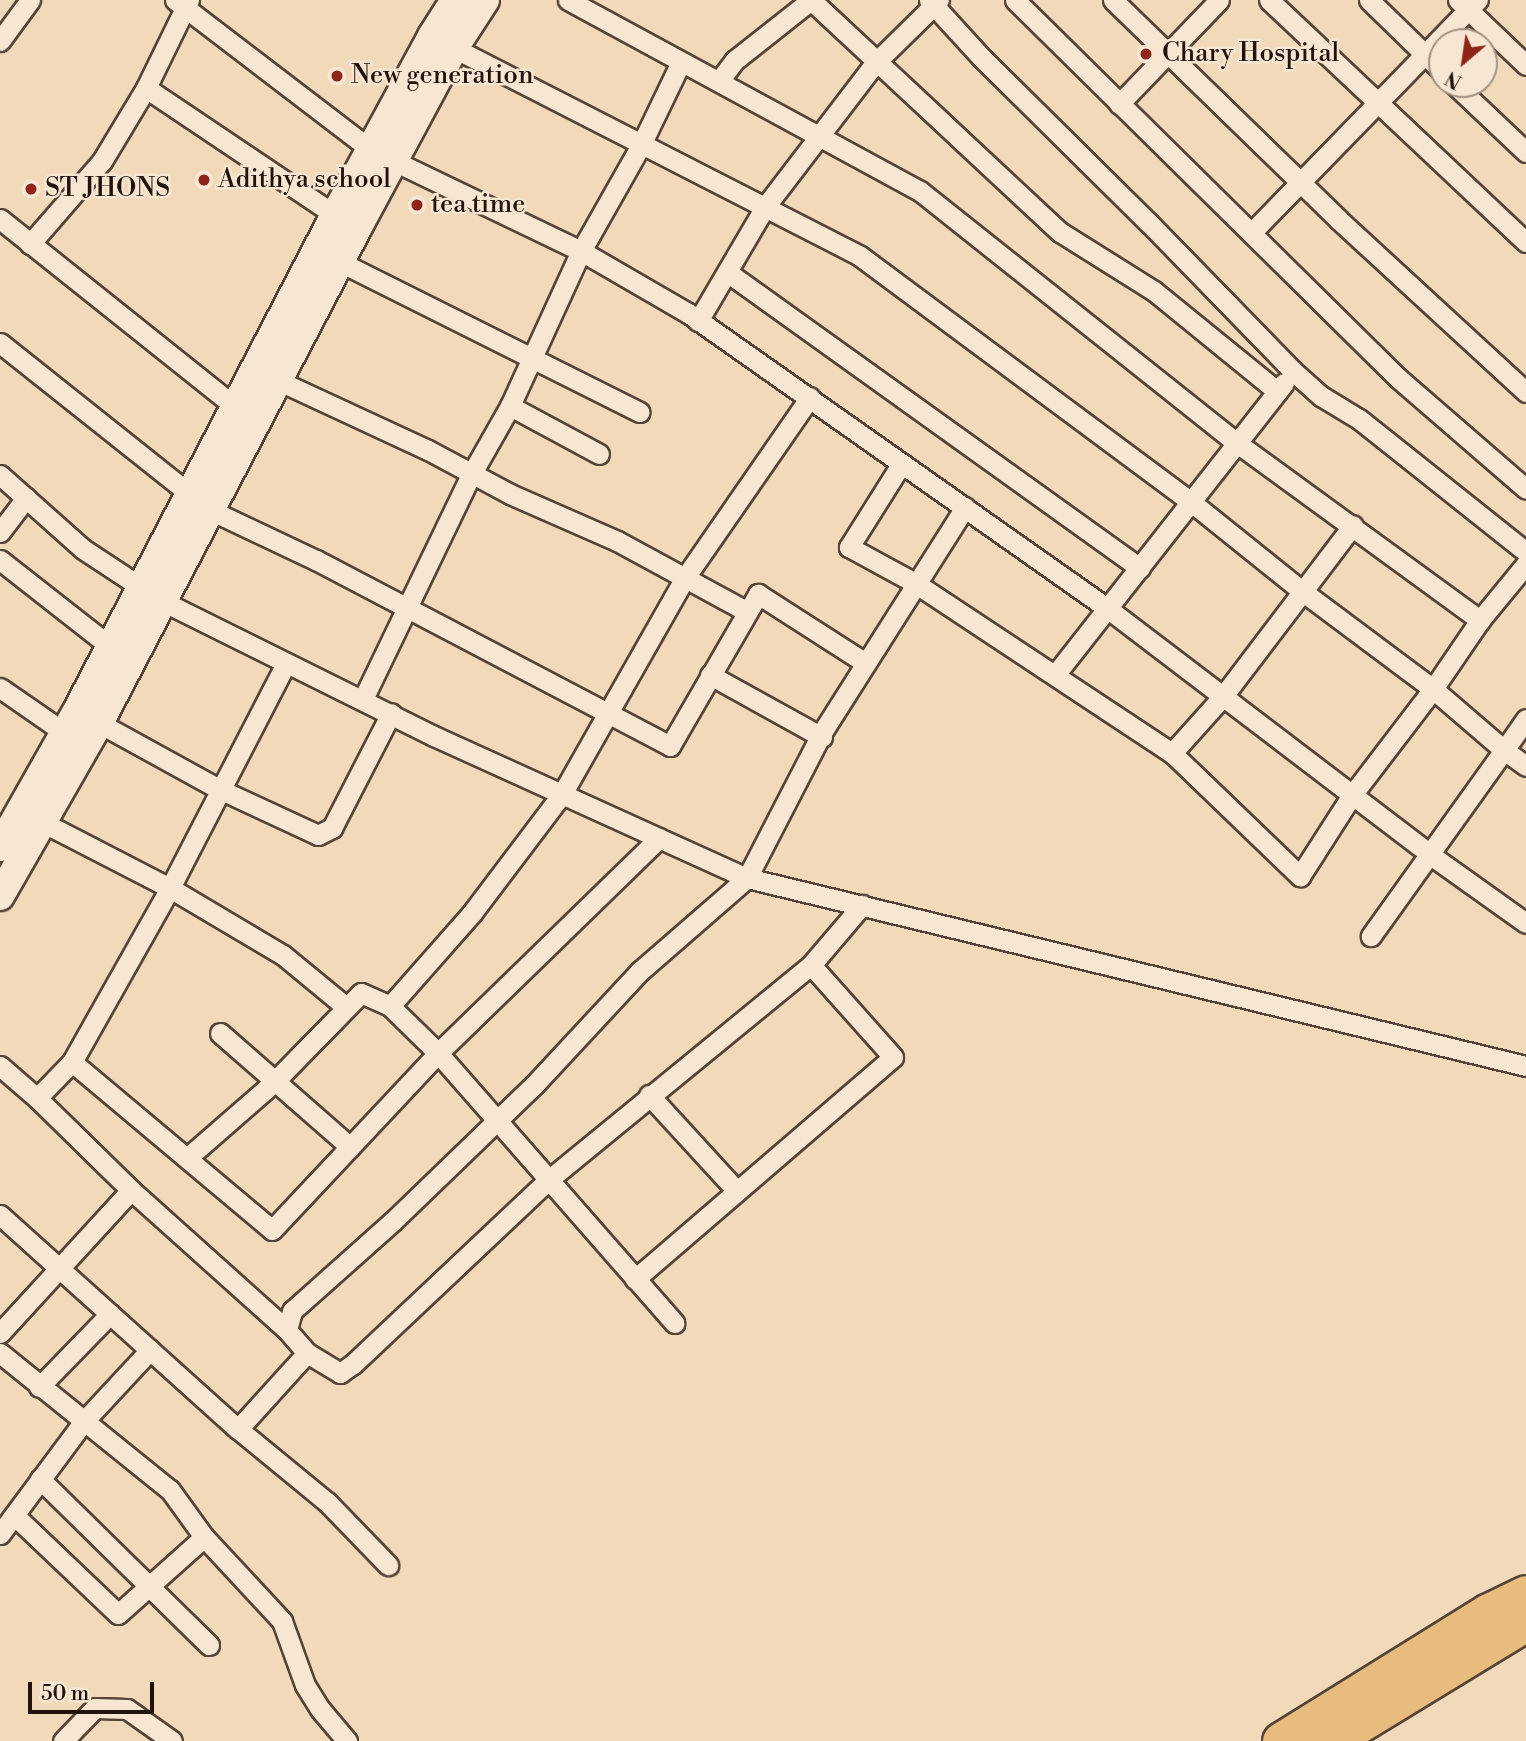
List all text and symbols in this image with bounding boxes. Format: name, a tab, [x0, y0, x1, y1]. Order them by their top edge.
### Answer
north arrow	[1428, 28, 1498, 98]
place label: Chary Hospital	[1162, 38, 1339, 70]
marker: Chary Hospital	[1136, 44, 1156, 64]
place label: New generation	[351, 60, 533, 92]
text: N	[1441, 65, 1466, 94]
marker: New generation	[329, 68, 345, 84]
place label: Adithya school	[218, 164, 391, 196]
marker: Adithya school	[196, 172, 212, 188]
place label: ST JHONS	[45, 173, 170, 205]
marker: ST JHONS	[23, 181, 39, 197]
place label: tea time	[431, 189, 525, 221]
marker: tea time	[409, 197, 425, 213]
scale bar	[32, 1668, 158, 1712]
text: 50 m	[41, 1681, 89, 1707]

